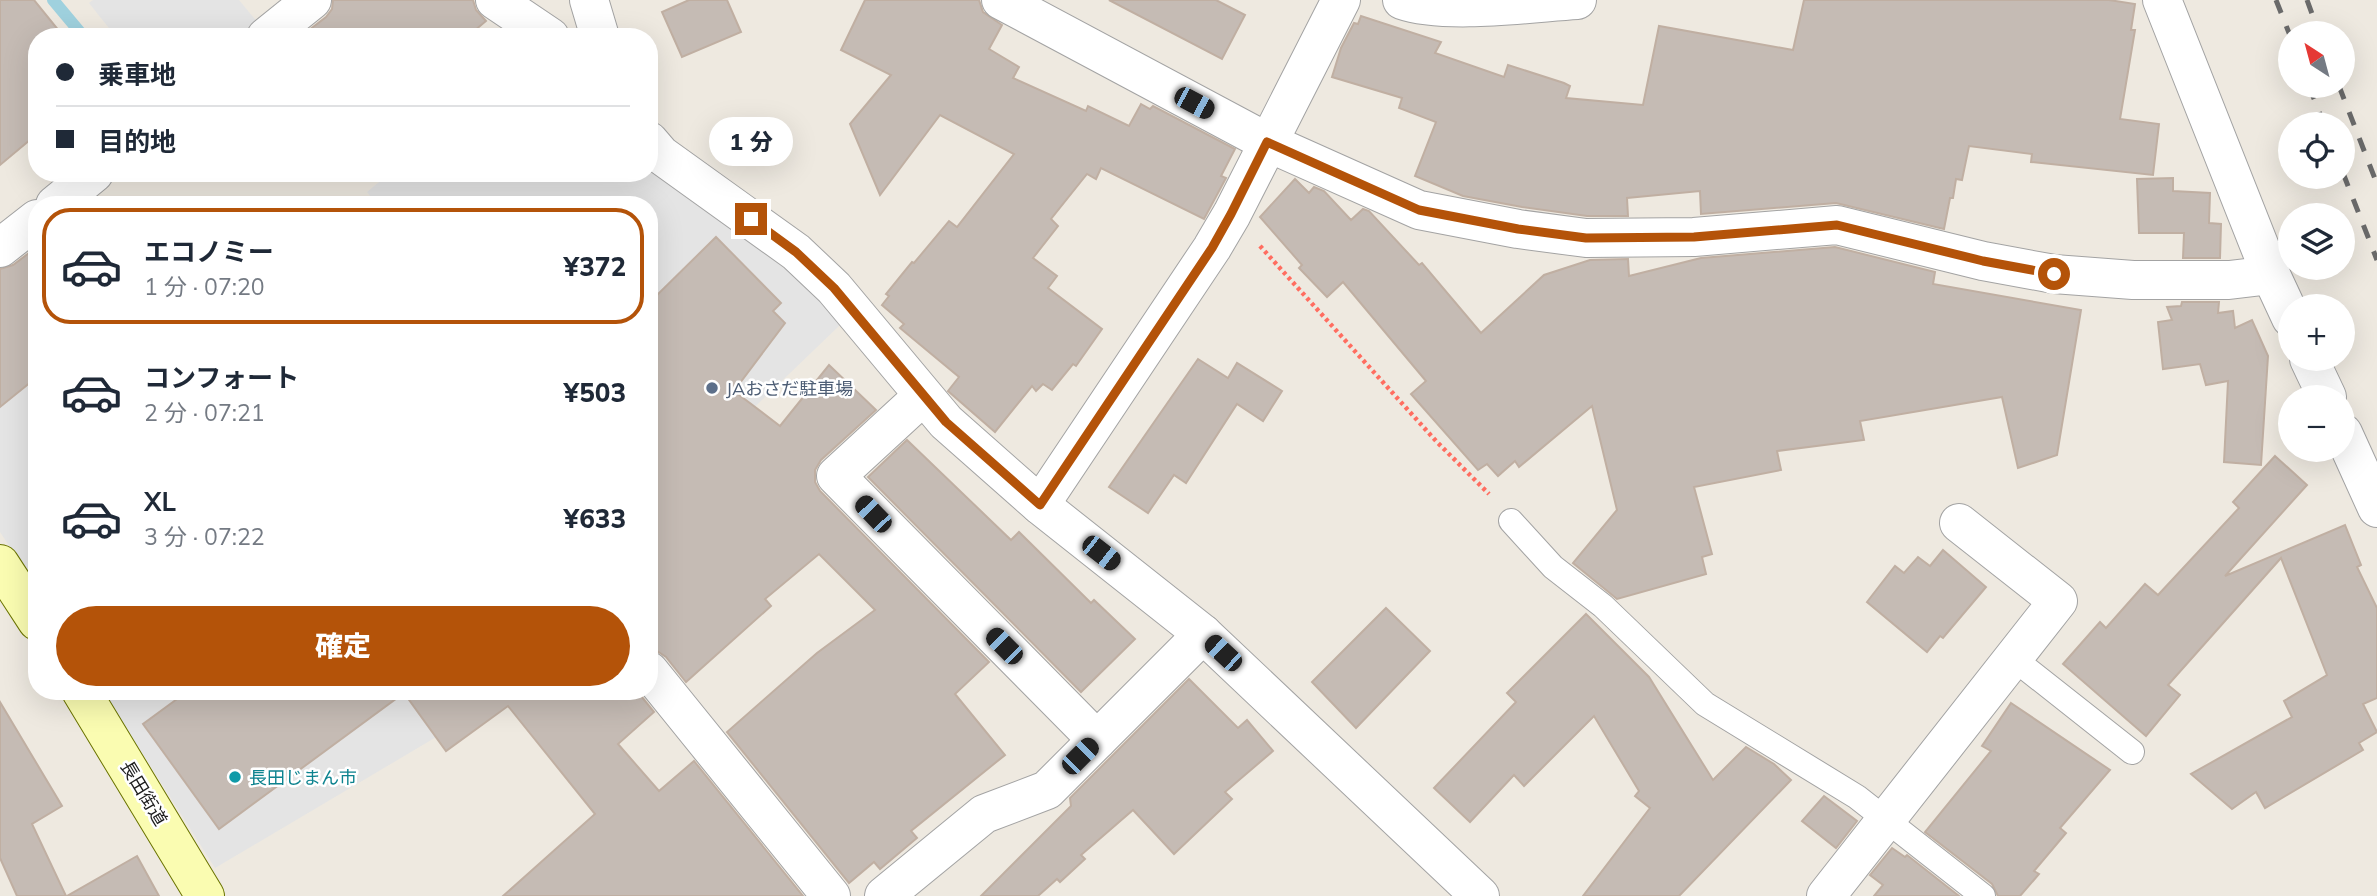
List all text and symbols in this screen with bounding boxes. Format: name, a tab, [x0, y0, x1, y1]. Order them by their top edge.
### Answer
north arrow	[2278, 21, 2356, 98]
map controls	[2278, 21, 2355, 462]
text: 乗車地	[98, 58, 176, 91]
car	[1171, 84, 1218, 122]
button: locate	[2278, 112, 2355, 189]
callout: 1 分	[709, 118, 793, 166]
text: 目的地	[98, 125, 176, 158]
text: 1 分	[729, 127, 773, 156]
route end	[735, 203, 767, 235]
button: layers	[2278, 203, 2355, 280]
icon: car	[60, 235, 123, 298]
text: エコノミー	[144, 235, 274, 268]
text: ¥372	[564, 250, 626, 283]
route start	[2038, 258, 2070, 290]
text: 1 分 · 07:20	[144, 272, 265, 301]
button: +	[2278, 294, 2355, 371]
icon: car	[60, 361, 123, 424]
text: コンフォート	[144, 361, 299, 394]
text: ¥503	[564, 376, 626, 409]
place label: JAおさだ駐車場	[726, 377, 853, 400]
marker: JAおさだ駐車場	[704, 380, 720, 396]
button: −	[2278, 385, 2355, 462]
text: 2 分 · 07:21	[144, 398, 265, 427]
text: XL	[144, 485, 176, 518]
icon: car	[60, 487, 123, 550]
car	[851, 492, 896, 536]
text: ¥633	[564, 502, 626, 535]
text: 3 分 · 07:22	[144, 522, 265, 551]
car	[1078, 532, 1125, 574]
button: 確定	[56, 606, 630, 686]
car	[982, 624, 1027, 668]
car	[1201, 631, 1246, 675]
car	[1058, 734, 1103, 778]
street label: 長田街道	[116, 756, 172, 830]
place label: 長田じまん市	[249, 766, 357, 789]
marker: 長田じまん市	[227, 769, 243, 785]

